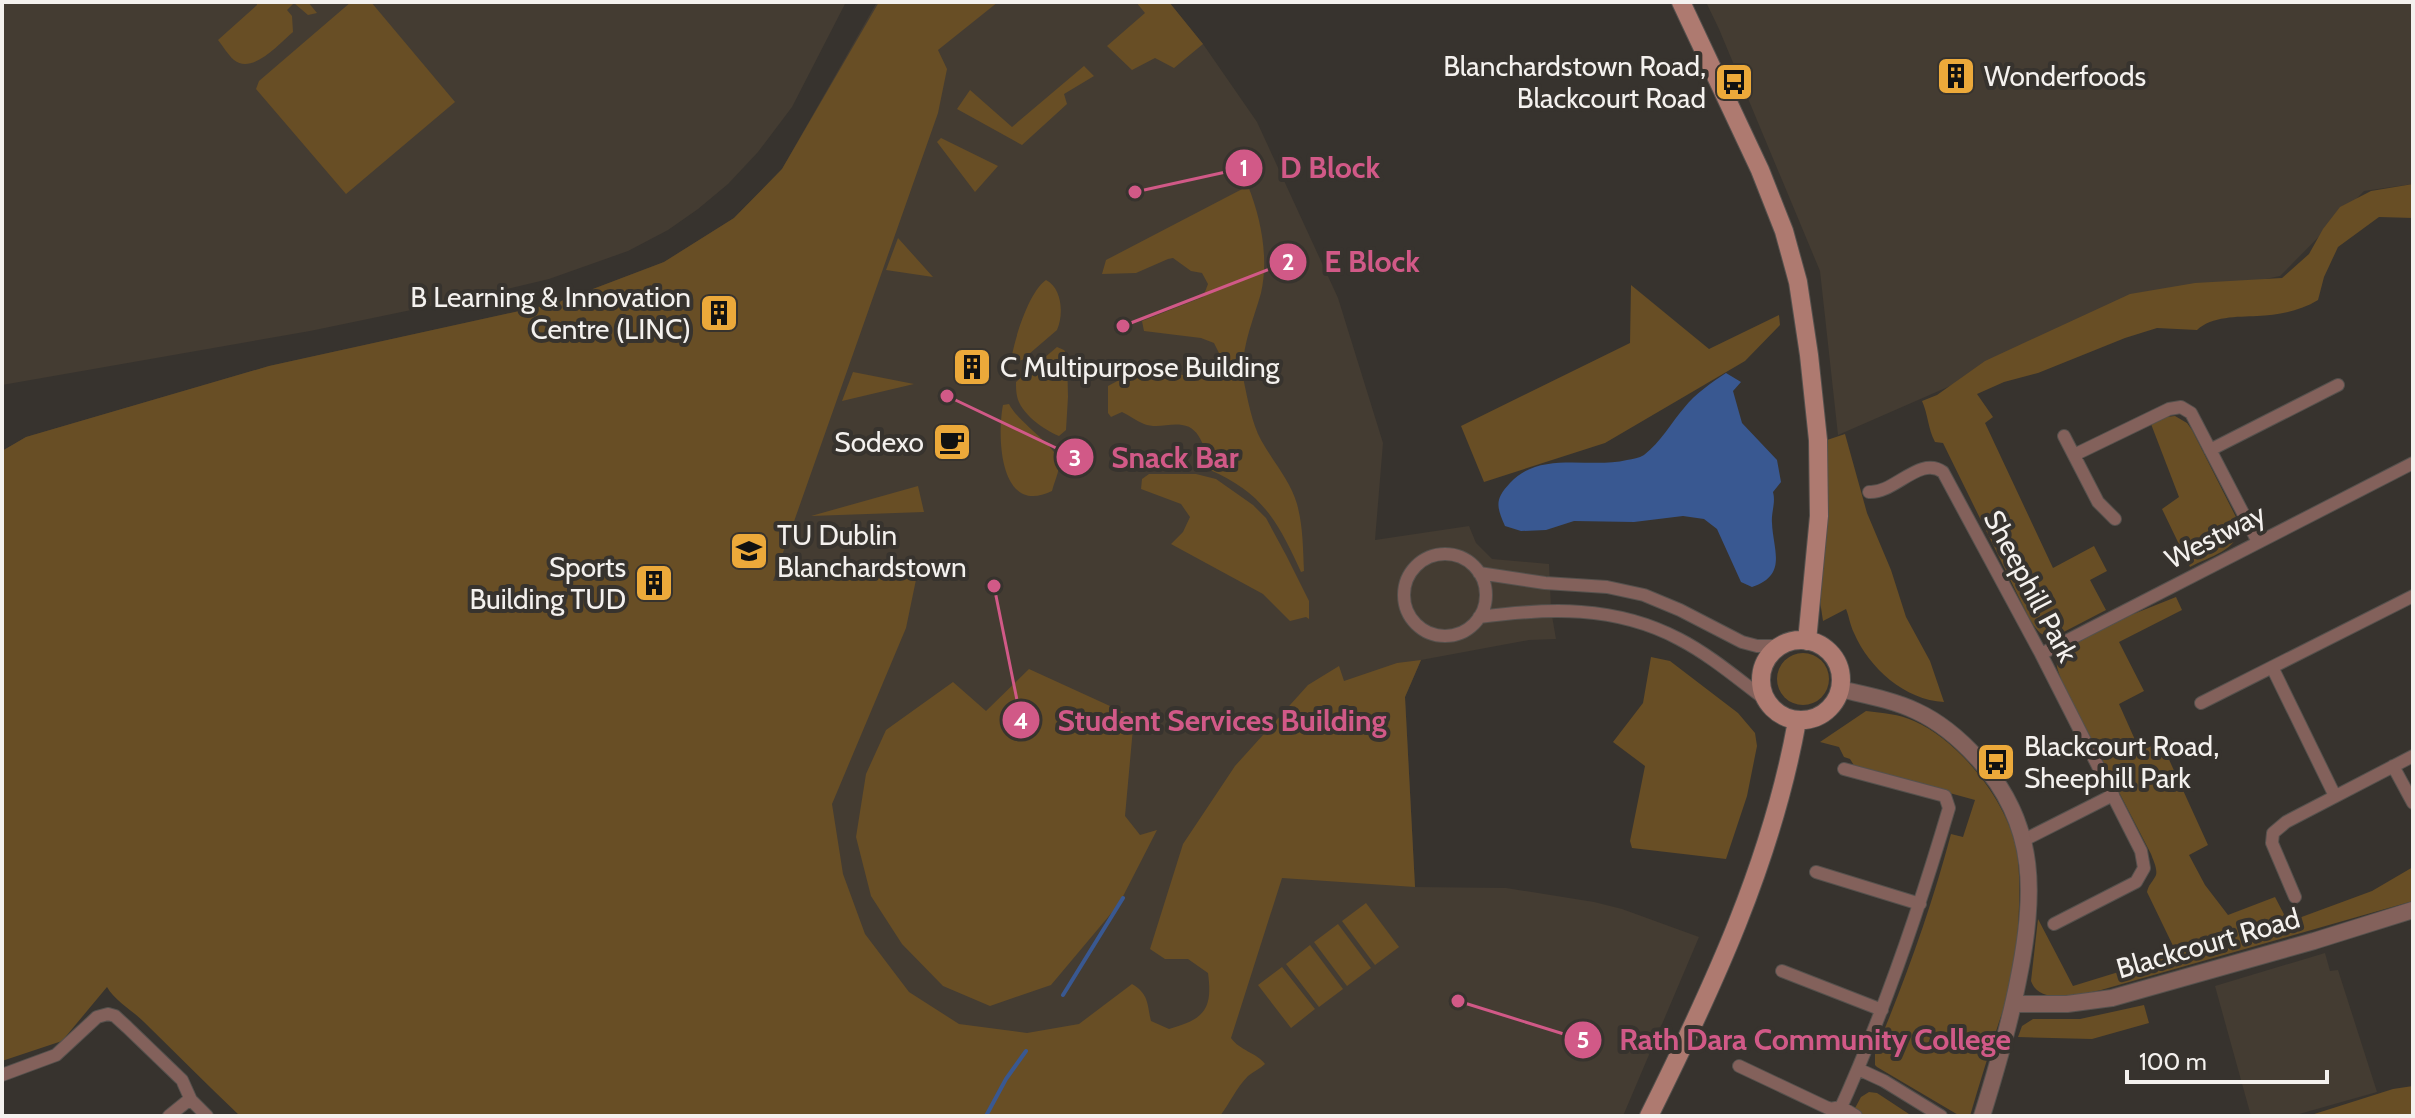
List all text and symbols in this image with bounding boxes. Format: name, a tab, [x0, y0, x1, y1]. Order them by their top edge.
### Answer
place label: Blanchardstown Road, Blackcourt Road	[1443, 49, 1706, 115]
building icon: Wonderfoods	[1935, 55, 1977, 97]
place label: Wonderfoods	[1984, 59, 2146, 93]
bus stop icon: Blanchardstown Road, Blackcourt Road	[1713, 61, 1755, 103]
callout: D Block	[1224, 141, 1396, 195]
text: D Block	[1280, 149, 1380, 186]
text: 1	[1240, 153, 1248, 182]
callout: E Block	[1268, 235, 1435, 289]
text: E Block	[1324, 243, 1420, 280]
text: 2	[1282, 247, 1294, 276]
place label: B Learning & Innovation Centre (LINC)	[410, 280, 691, 346]
building icon: B Learning & Innovation Centre (LINC)	[698, 292, 740, 334]
building icon: C Multipurpose Building	[951, 346, 993, 388]
place label: C Multipurpose Building	[1000, 350, 1281, 384]
cafe icon: Sodexo	[931, 421, 973, 463]
place label: Sodexo	[834, 425, 924, 459]
callout: Snack Bar	[1055, 430, 1254, 484]
text: Snack Bar	[1111, 439, 1239, 476]
text: 3	[1069, 443, 1081, 472]
street label: Westway	[2159, 496, 2271, 576]
street label: Sheephill Park	[1977, 504, 2085, 668]
place label: TU Dublin Blanchardstown	[777, 518, 967, 584]
school or university icon: TU Dublin Blanchardstown	[728, 530, 770, 572]
place label: Sports Building TUD	[469, 550, 626, 616]
building icon: Sports Building TUD	[633, 562, 675, 604]
callout: Student Services Building	[1001, 693, 1403, 747]
text: Student Services Building	[1057, 702, 1387, 739]
text: 4	[1014, 706, 1028, 735]
place label: Blackcourt Road, Sheephill Park	[2024, 729, 2219, 795]
bus stop icon: Blackcourt Road, Sheephill Park	[1975, 741, 2017, 783]
street label: Blackcourt Road	[2112, 901, 2304, 985]
callout: Rath Dara Community College	[1563, 1013, 2027, 1067]
text: Rath Dara Community College	[1619, 1021, 2011, 1058]
text: 5	[1577, 1025, 1589, 1054]
scale bar	[2127, 1034, 2327, 1084]
text: 100 m	[2139, 1047, 2207, 1076]

